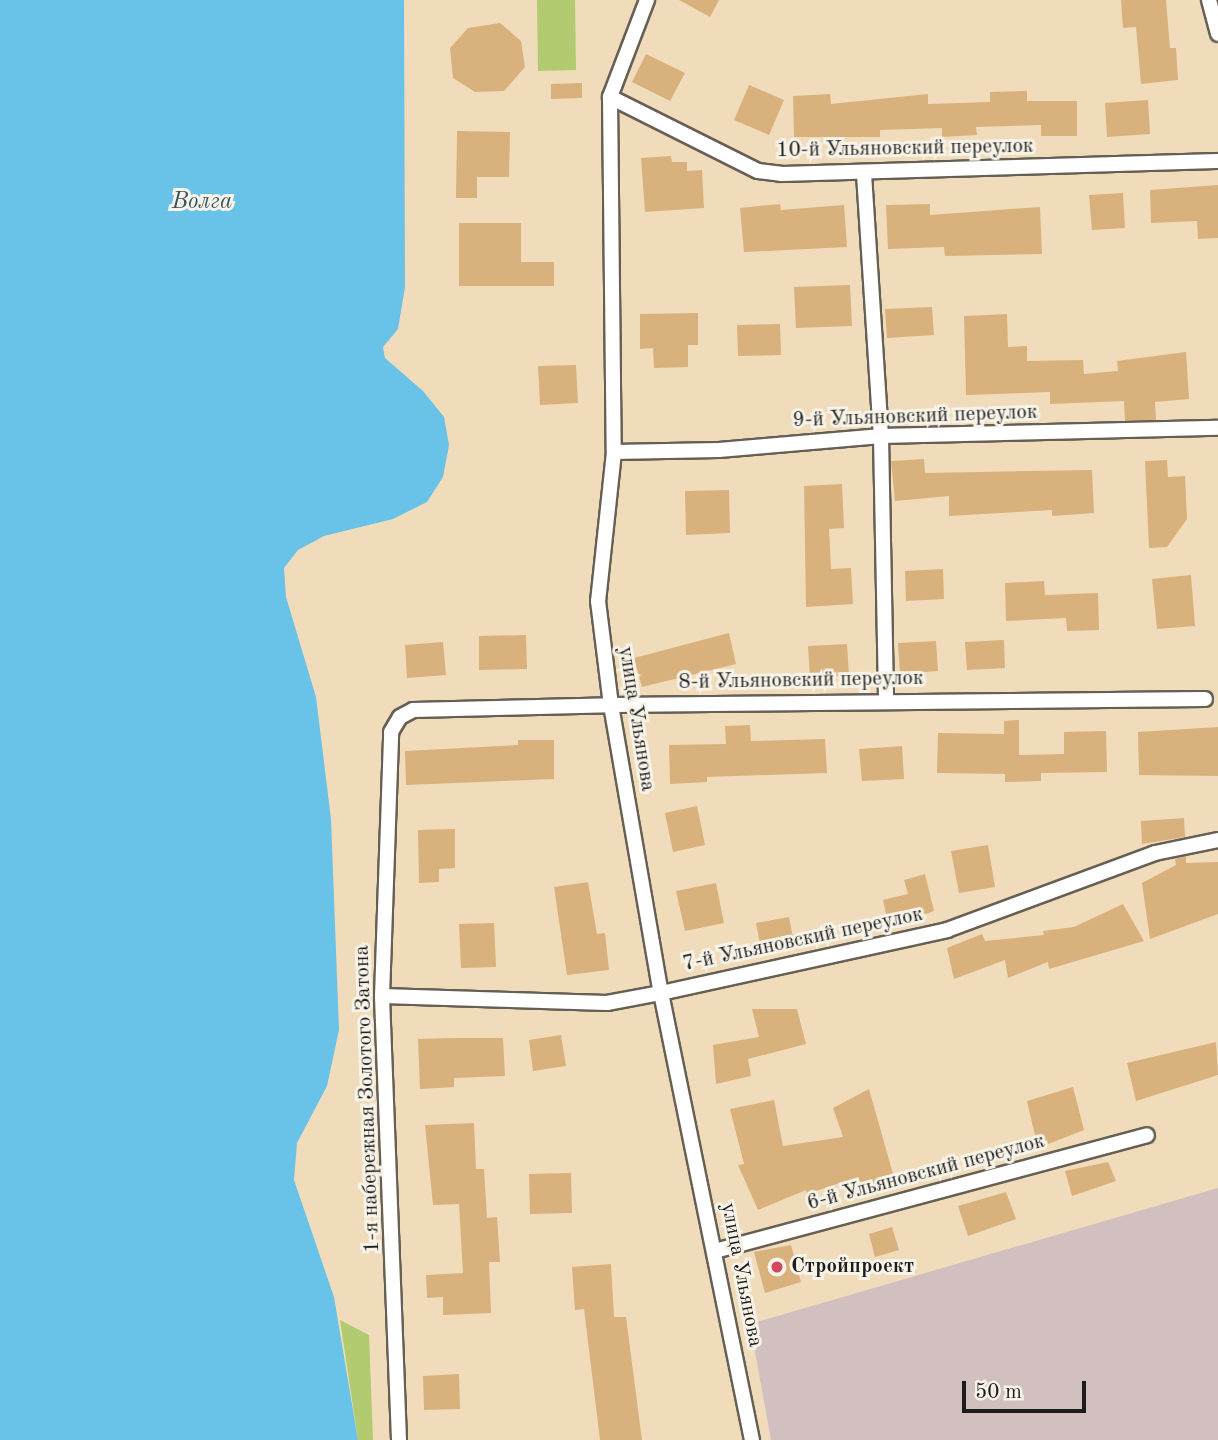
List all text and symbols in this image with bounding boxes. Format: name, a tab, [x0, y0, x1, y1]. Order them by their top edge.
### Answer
street label: 10-й Ульяновский переулок	[776, 134, 1034, 164]
water label: Волга	[172, 188, 232, 216]
street label: 9-й Ульяновский переулок	[792, 400, 1038, 434]
street label: улица Ульянова	[612, 645, 660, 793]
street label: 8-й Ульяновский переулок	[678, 666, 924, 696]
street label: 7-й Ульяновский переулок	[681, 902, 925, 978]
street label: 1-я набережная Золотого Затона	[350, 945, 386, 1253]
street label: 6-й Ульяновский переулок	[804, 1129, 1048, 1217]
street label: улица Ульянова	[715, 1201, 767, 1349]
place label: Стройпроект	[791, 1254, 914, 1280]
marker: Стройпроект	[769, 1259, 785, 1275]
scale bar	[966, 1366, 1090, 1410]
text: 50 m	[975, 1382, 1022, 1403]

